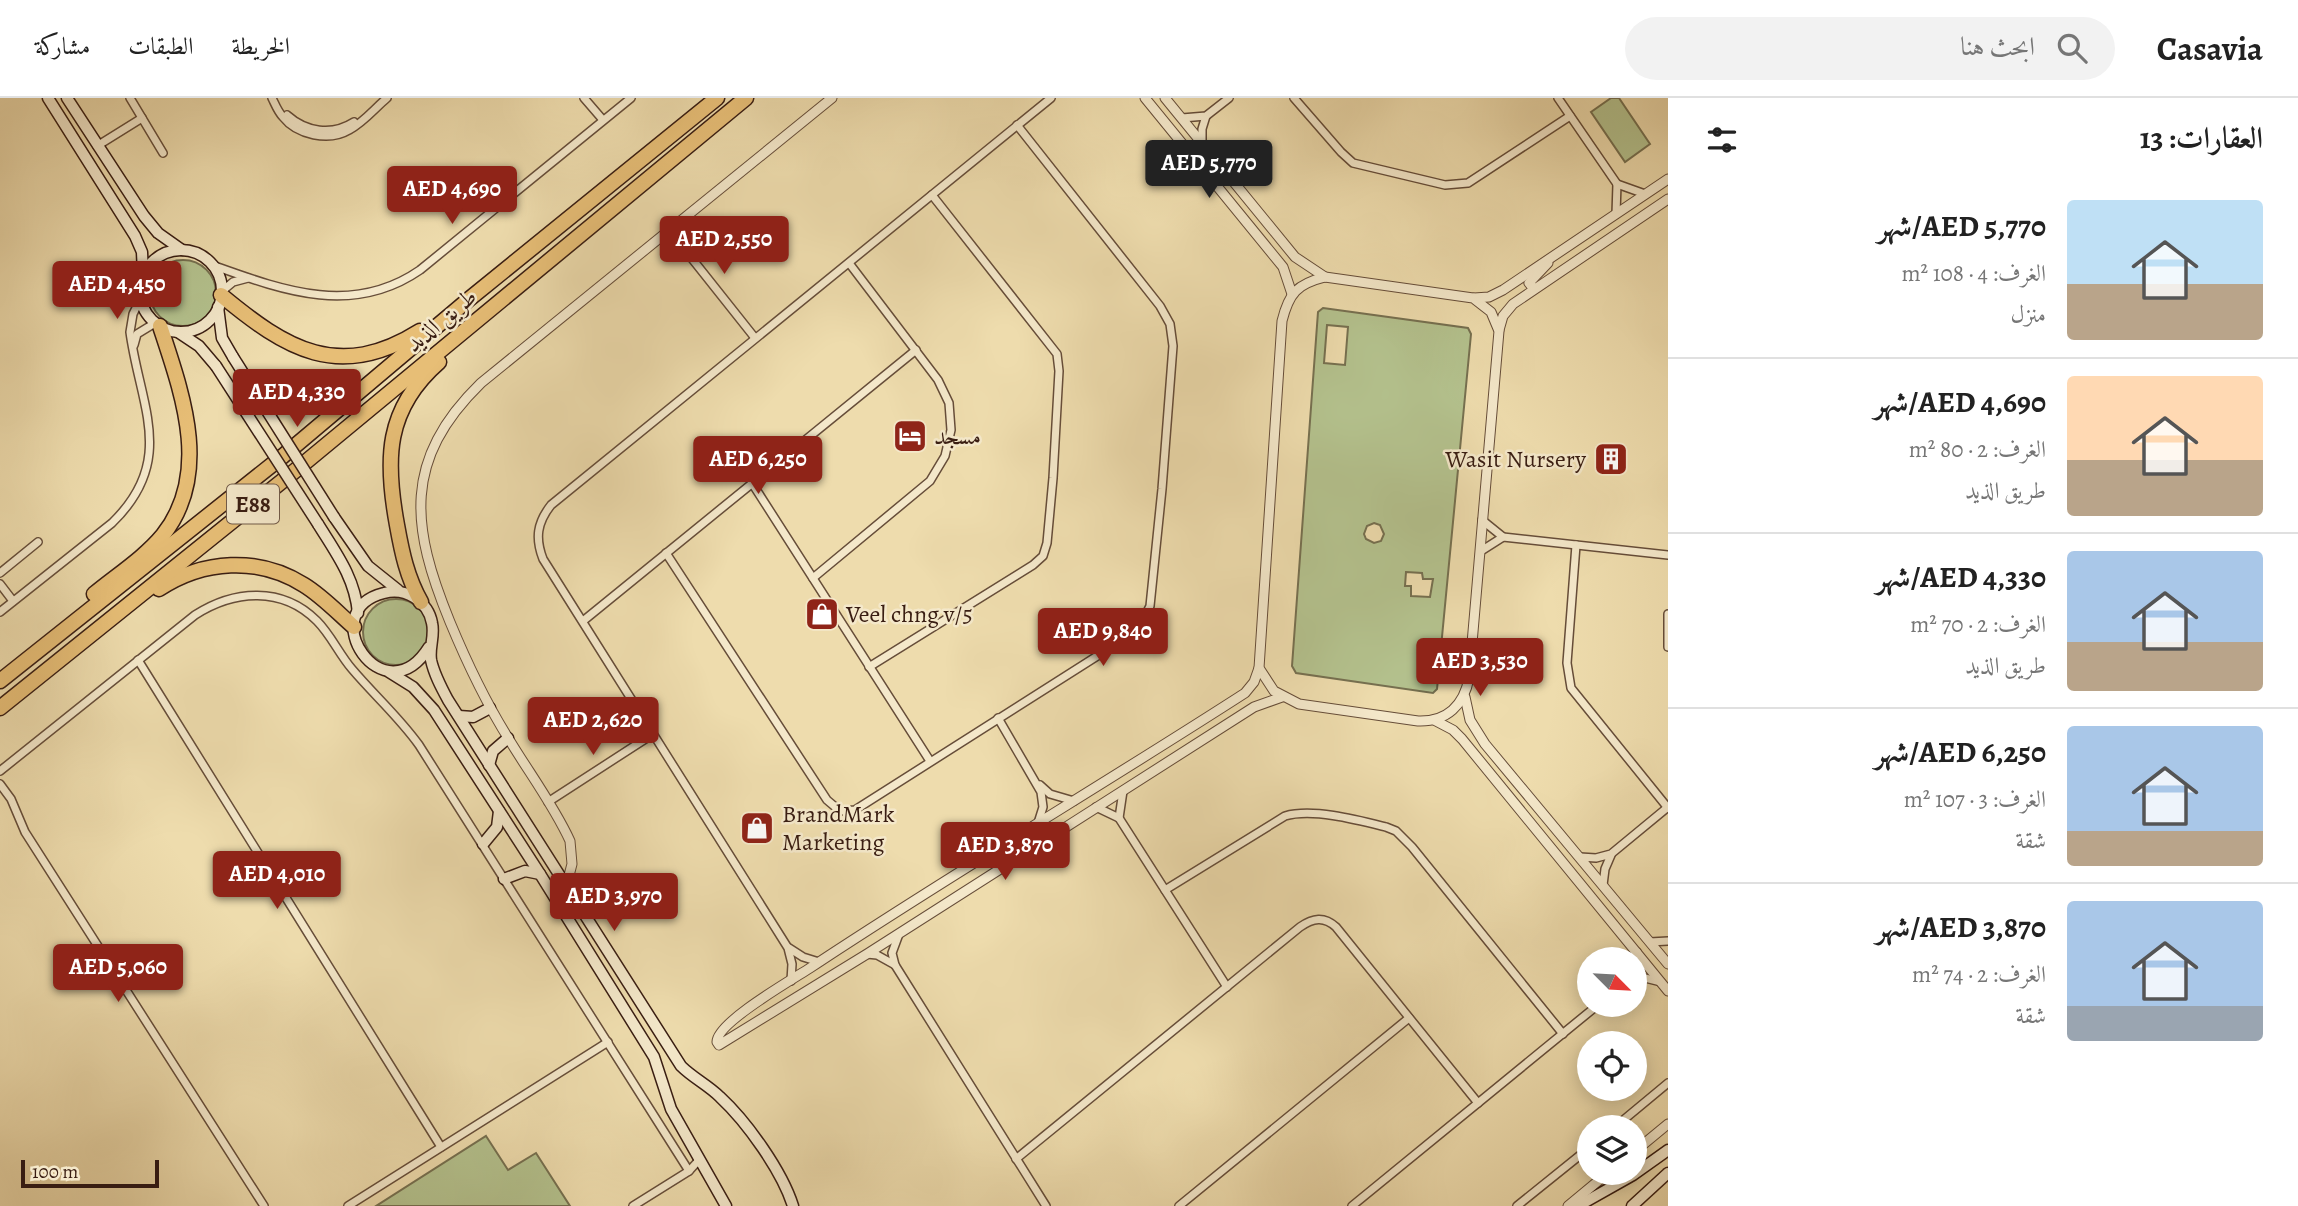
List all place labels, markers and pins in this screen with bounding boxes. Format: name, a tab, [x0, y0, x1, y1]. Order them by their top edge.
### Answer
pin: AED 5,770	[1129, 140, 1289, 200]
pin: AED 4,690	[372, 166, 532, 226]
pin: AED 2,550	[644, 216, 804, 276]
pin: AED 4,450	[37, 262, 197, 321]
pin: AED 4,330	[217, 370, 377, 429]
hotel icon: مسجد	[891, 417, 929, 455]
place label: مسجد	[934, 420, 981, 452]
pin: AED 6,250	[678, 436, 838, 496]
building icon: Wasit Nursery	[1592, 440, 1630, 478]
place label: Wasit Nursery	[1444, 443, 1586, 475]
shop icon: Veel chng v/5	[803, 595, 841, 633]
place label: Veel chng v/5	[845, 598, 973, 630]
pin: AED 9,840	[1023, 608, 1183, 668]
pin: AED 3,530	[1400, 638, 1560, 698]
pin: AED 2,620	[513, 698, 673, 757]
place label: BrandMark Marketing	[782, 798, 895, 858]
shop icon: BrandMark Marketing	[738, 809, 776, 847]
pin: AED 3,870	[925, 822, 1085, 882]
pin: AED 4,010	[197, 852, 357, 911]
pin: AED 3,970	[534, 874, 694, 933]
pin: AED 5,060	[38, 944, 198, 1004]

